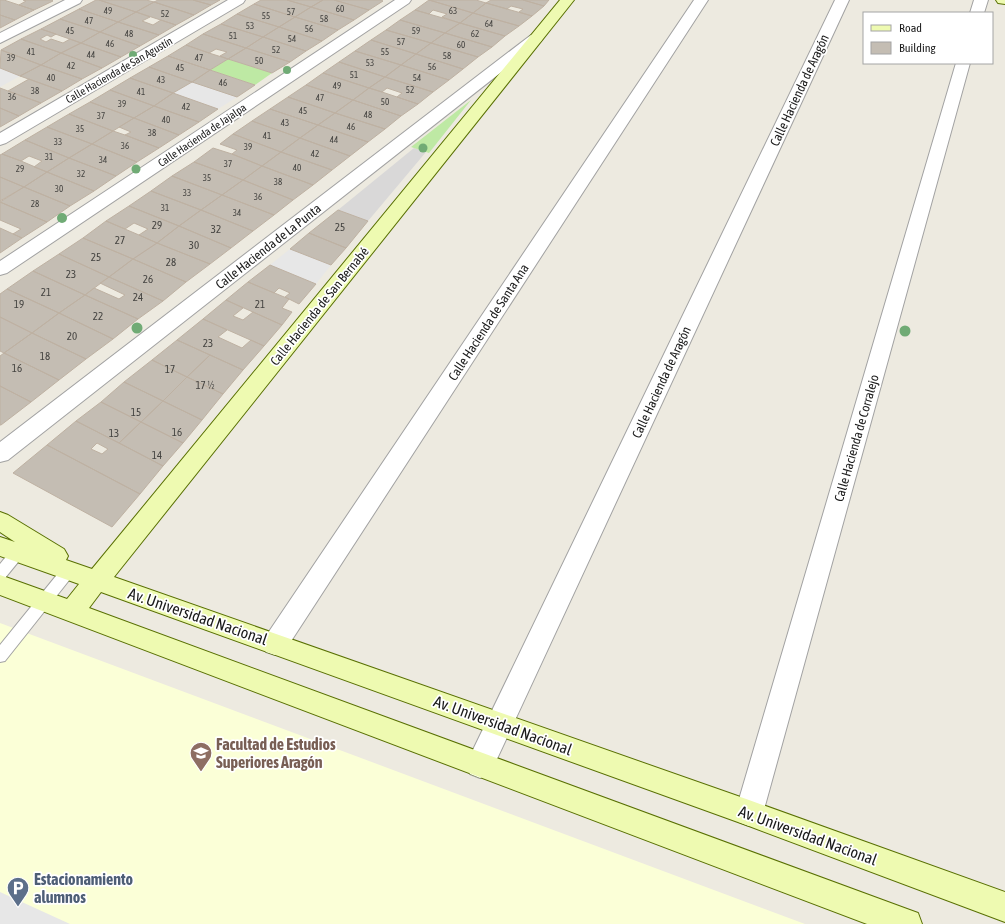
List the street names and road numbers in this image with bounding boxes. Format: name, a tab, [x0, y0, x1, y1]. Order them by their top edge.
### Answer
street label: Calle Hacienda de Aragón	[767, 32, 832, 148]
street label: Calle Hacienda de San Agustín	[64, 35, 174, 105]
street label: Calle Hacienda de Jajalpa	[156, 101, 248, 169]
street label: Calle Hacienda de La Punta	[213, 201, 324, 292]
street label: Calle Hacienda de San Bernabé	[267, 244, 372, 368]
street label: Calle Hacienda de Santa Ana	[445, 261, 532, 383]
street label: Calle Hacienda de Aragón	[629, 324, 694, 440]
street label: Calle Hacienda de Corralejo	[831, 373, 882, 503]
street label: Av. Universidad Nacional	[126, 584, 271, 648]
street label: Av. Universidad Nacional	[431, 692, 575, 759]
street label: Av. Universidad Nacional	[736, 802, 880, 869]

